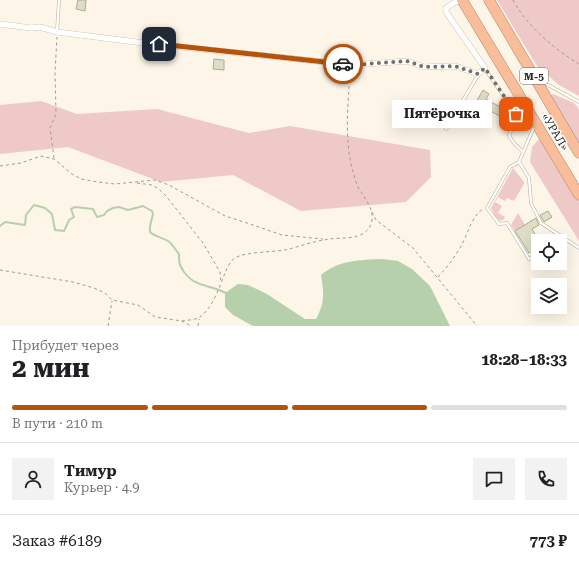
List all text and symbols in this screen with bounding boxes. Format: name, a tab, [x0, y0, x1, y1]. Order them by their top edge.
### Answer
pin	[142, 27, 176, 61]
icon: home	[148, 33, 170, 55]
courier	[323, 44, 363, 84]
icon: car	[332, 53, 354, 75]
road number: М-5	[520, 68, 548, 84]
pin	[499, 97, 533, 131]
callout: Пятёрочка	[392, 100, 492, 128]
icon: bag	[505, 103, 527, 125]
text: Пятёрочка	[404, 106, 480, 121]
street label: «УРАЛ»	[539, 111, 571, 153]
map controls	[531, 234, 567, 314]
button: locate	[531, 234, 567, 270]
button: layers	[531, 278, 567, 314]
text: Прибудет через	[12, 338, 119, 353]
text: 18:28–18:33	[481, 351, 567, 369]
text: 2 мин	[12, 353, 90, 383]
text: В пути · 210 m	[12, 416, 103, 431]
button: person	[12, 458, 54, 500]
button: chat	[473, 458, 515, 500]
button: phone	[525, 458, 567, 500]
text: Тимур	[64, 462, 117, 480]
text: Курьер · 4.9	[64, 480, 140, 495]
text: Заказ #6189	[12, 532, 102, 550]
text: 773 ₽	[530, 532, 567, 550]

